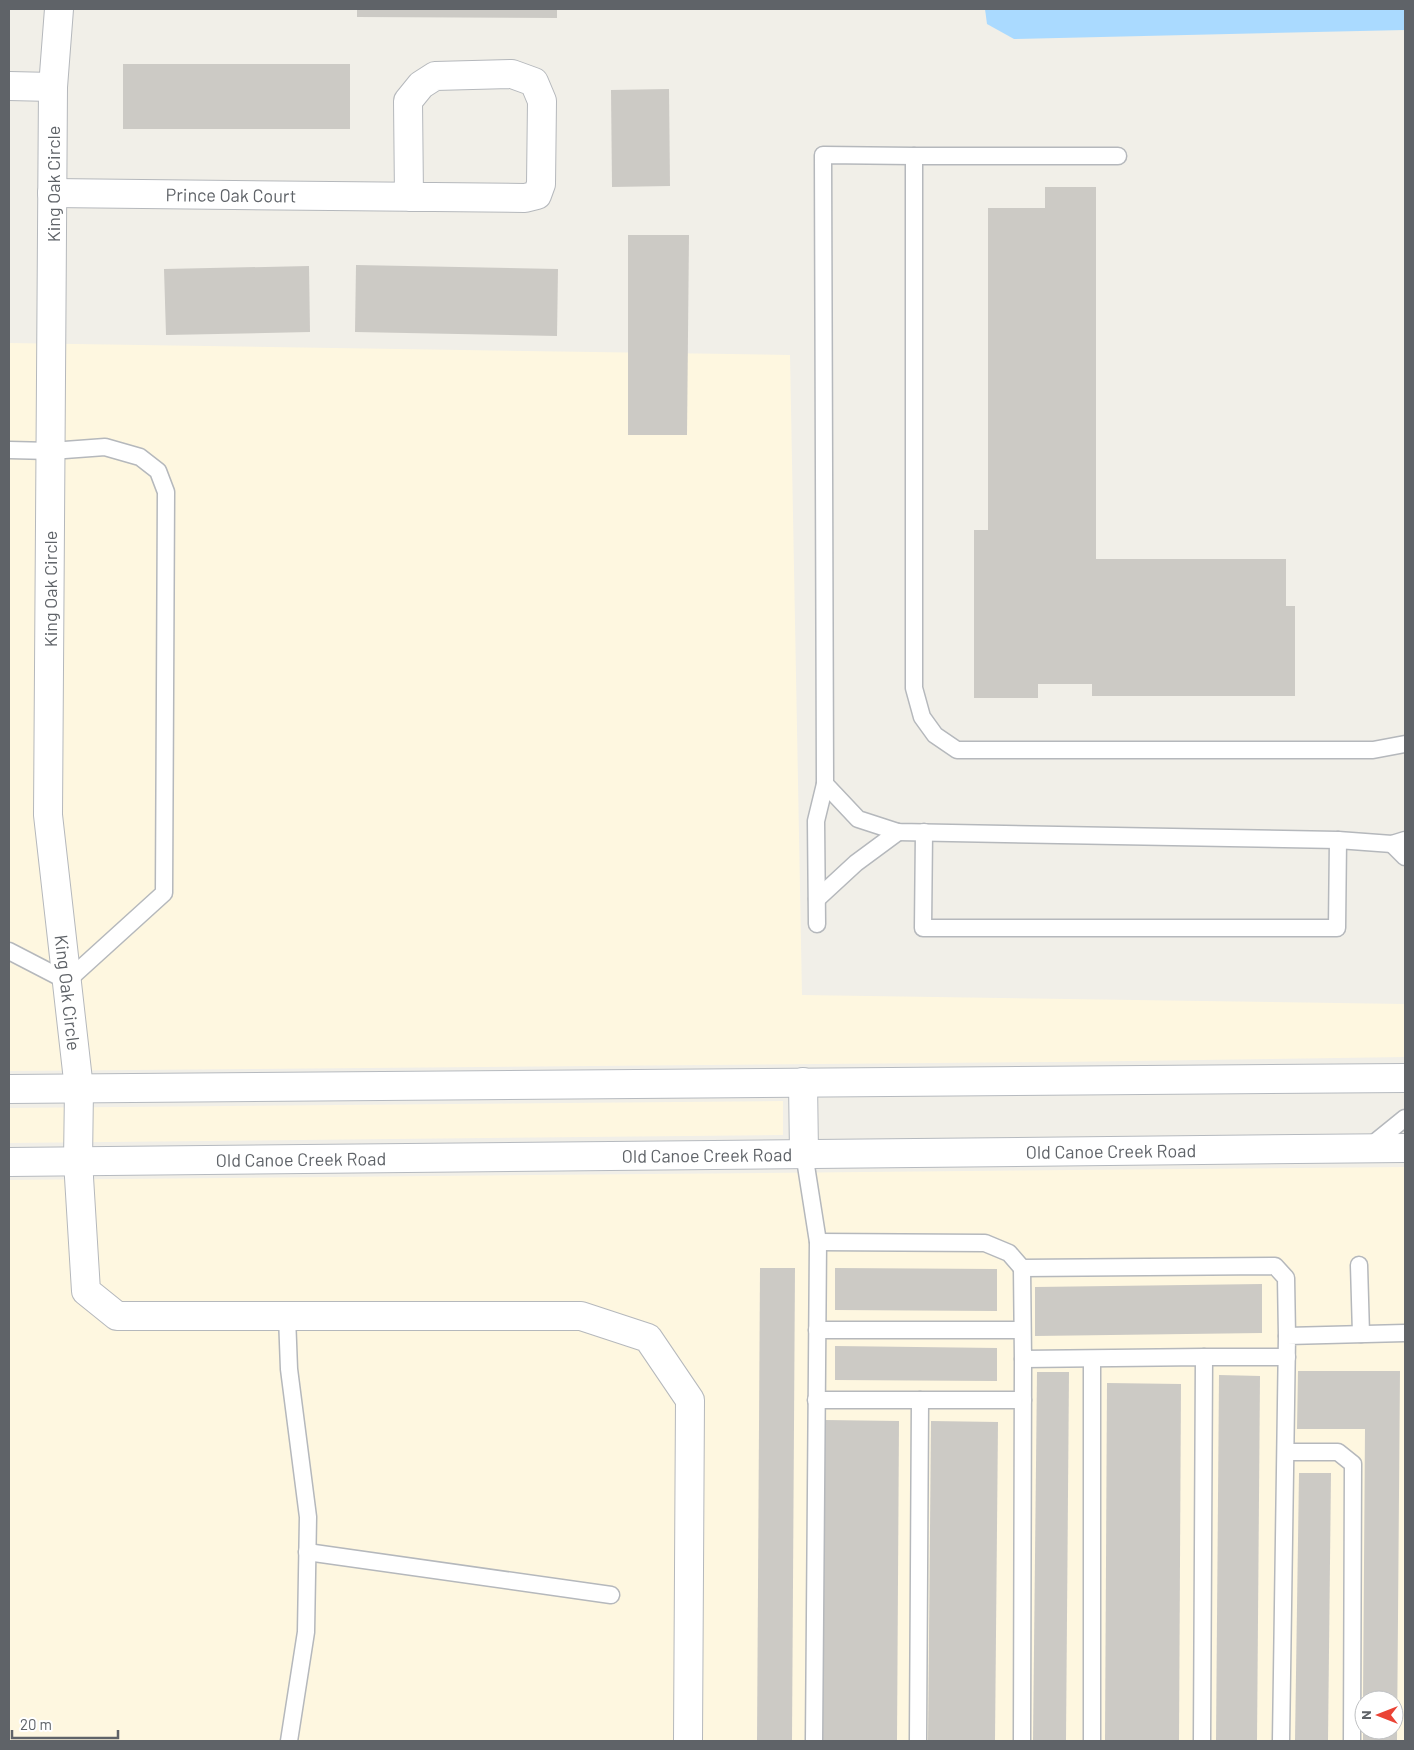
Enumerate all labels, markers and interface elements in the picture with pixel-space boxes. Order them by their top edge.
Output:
street label: King Oak Circle [42,126,64,242]
street label: Prince Oak Court [166,183,296,207]
street label: King Oak Circle [39,531,61,647]
street label: King Oak Circle [51,933,86,1052]
street label: Old Canoe Creek Road [1026,1139,1196,1163]
street label: Old Canoe Creek Road [622,1143,792,1167]
street label: Old Canoe Creek Road [216,1147,386,1171]
north arrow [1354,1690,1404,1740]
scale bar [12,1708,119,1740]
text: N [1357,1710,1374,1720]
text: 20 m [20,1715,52,1733]

